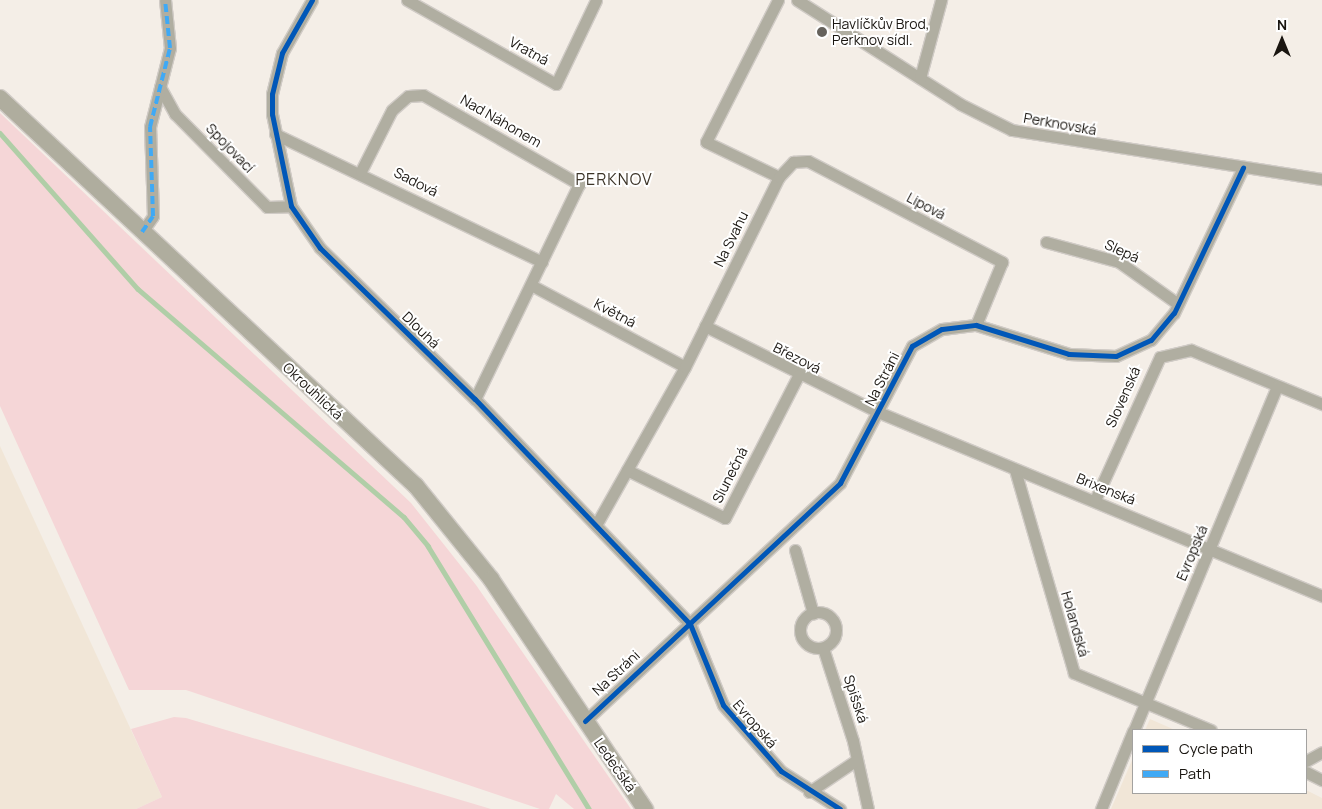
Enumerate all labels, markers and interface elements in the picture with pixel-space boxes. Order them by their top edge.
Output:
north arrow [1257,15,1307,65]
text: N [1277,15,1287,34]
place label: Havlíčkův Brod, Perknov sídl. [832,16,929,48]
marker: Havlíčkův Brod, Perknov sídl. [816,26,828,38]
street label: Vratná [506,33,552,69]
street label: Nad Náhonem [458,91,544,151]
street label: Perknovská [1022,109,1098,139]
street label: Spojovací [202,120,258,176]
street label: Sadová [391,164,441,200]
district label: PERKNOV [575,169,653,189]
street label: Lipová [904,189,948,223]
street label: Na Svahu [710,208,752,270]
street label: Slepá [1102,236,1142,266]
street label: Květná [591,295,639,331]
street label: Dlouhá [399,308,443,352]
street label: Březová [770,339,824,377]
street label: Na Stráni [861,349,903,409]
street label: Okrouhlická [280,359,346,423]
street label: Slovenská [1102,364,1144,430]
street label: Slunečná [709,444,751,506]
street label: Brixenská [1074,470,1138,508]
street label: Evropská [1173,523,1211,583]
street label: Holandská [1058,589,1092,659]
street label: Na Stráni [589,647,643,699]
street label: Spišská [840,673,872,725]
street label: Evropská [729,696,781,752]
legend [1132,729,1307,794]
street label: Ledečská [590,735,640,795]
text: Cycle path [1179,738,1253,759]
text: Path [1179,763,1211,784]

